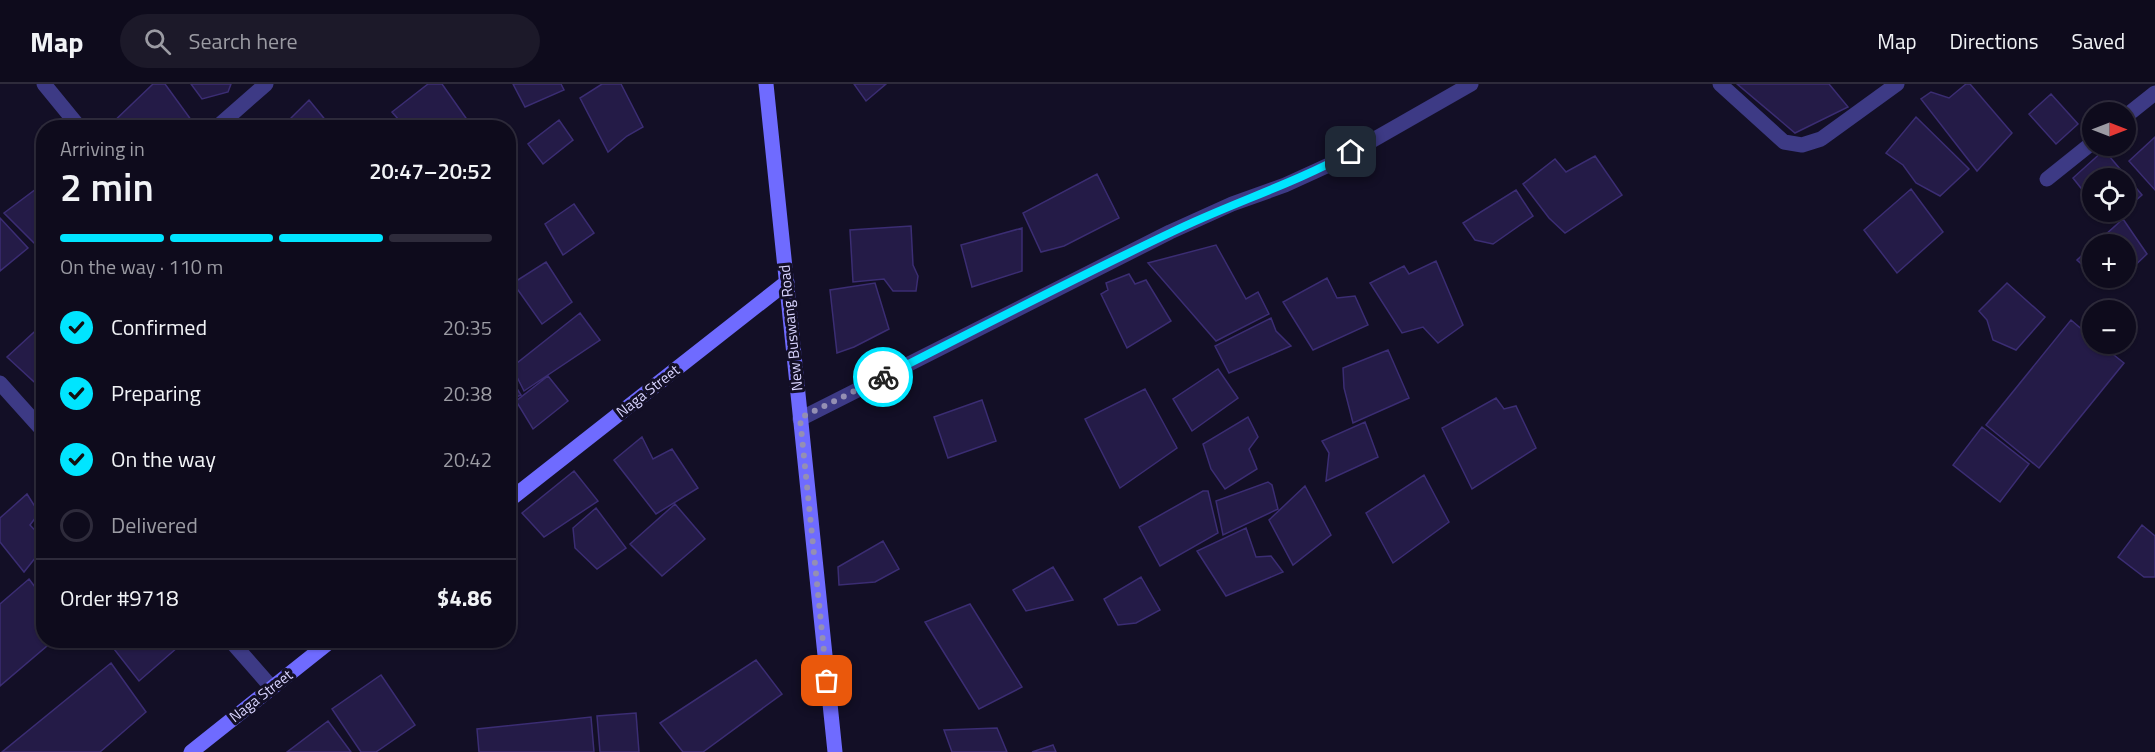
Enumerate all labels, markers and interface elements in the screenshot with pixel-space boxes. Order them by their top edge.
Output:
search box [120,14,540,68]
text: Map [30,20,84,63]
text: Search here [189,24,298,58]
icon: search [141,25,174,58]
text: Map [1877,25,1917,57]
text: Directions [1950,25,2039,57]
text: Saved [2072,25,2125,57]
north arrow [2082,102,2136,156]
map controls [2082,102,2136,354]
pin [1325,126,1376,177]
text: Arriving in [60,133,145,164]
icon: home [1334,135,1367,168]
text: 20:47–20:52 [369,154,492,188]
text: 2 min [60,157,154,216]
button: locate [2082,168,2136,222]
button: + [2082,234,2136,288]
text: On the way · 110 m [60,251,223,282]
street label: New Buswang Road [772,264,809,392]
button: − [2082,300,2136,354]
text: Confirmed [111,310,207,344]
icon: check [60,311,93,344]
text: 20:35 [443,312,492,343]
courier [853,347,913,407]
street label: Naga Street [611,358,685,423]
icon: bike [867,361,900,394]
text: Preparing [111,376,201,410]
icon: check [60,377,93,410]
text: 20:38 [443,378,492,409]
text: On the way [111,442,216,476]
icon: check [60,443,93,476]
text: 20:42 [443,444,492,475]
text: Delivered [111,508,198,542]
text: Order #9718 [60,581,179,615]
text: $4.86 [437,581,492,615]
pin [801,655,852,706]
street label: Naga Street [224,663,298,728]
icon: bag [810,664,843,697]

